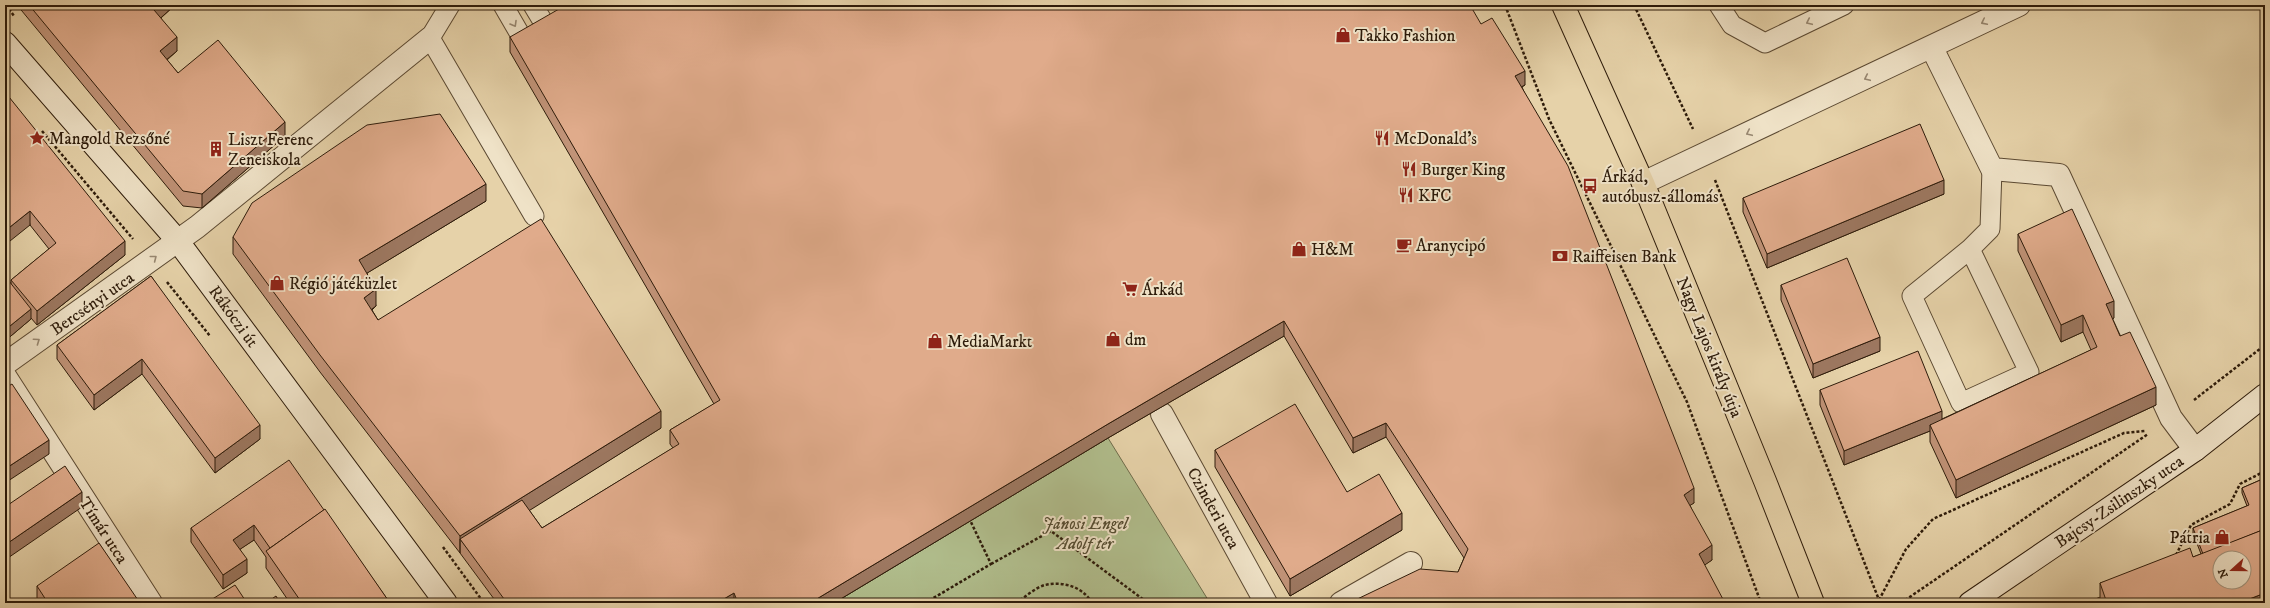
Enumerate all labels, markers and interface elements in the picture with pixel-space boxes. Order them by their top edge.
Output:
one-way arrow [1805,17,1813,25]
one-way arrow [1981,17,1989,25]
one-way arrow [509,20,516,27]
place label: Takko Fashion [1355,25,1456,47]
shop icon: Takko Fashion [1334,26,1352,44]
one-way arrow [1864,73,1871,81]
place label: Mangold Rezsőné [49,128,170,150]
place label: McDonald's [1394,128,1477,150]
one-way arrow [1746,128,1753,136]
place icon: Mangold Rezsőné [28,129,46,147]
place label: Liszt Ferenc Zeneiskola [228,129,313,171]
restaurant icon: McDonald's [1373,129,1391,147]
building icon: Liszt Ferenc Zeneiskola [207,140,225,158]
place label: Burger King [1421,159,1506,181]
restaurant icon: Burger King [1400,160,1418,178]
place label: Árkád, autóbusz-állomás [1602,165,1719,208]
bus stop icon: Árkád, autóbusz-állomás [1581,177,1599,195]
place label: KFC [1418,185,1452,207]
restaurant icon: KFC [1397,186,1415,204]
place label: Aranycipó [1416,235,1486,257]
cafe icon: Aranycipó [1395,236,1413,254]
place label: H&M [1311,239,1354,261]
shop icon: H&M [1290,240,1308,258]
place label: Raiffeisen Bank [1572,246,1677,268]
bank icon: Raiffeisen Bank [1551,247,1569,265]
one-way arrow [150,256,157,263]
street label: Bercsényi utca [46,267,139,341]
place label: Régió játéküzlet [289,273,398,295]
shop icon: Régió játéküzlet [268,274,286,292]
street label: Nagy Lajos király útja [1671,274,1748,422]
place label: Árkád [1142,278,1184,301]
supermarket icon: Árkád [1121,280,1139,298]
street label: Rákóczi út [203,281,263,352]
place label: dm [1125,329,1146,351]
shop icon: dm [1104,330,1122,348]
place label: MediaMarkt [947,331,1033,353]
shop icon: MediaMarkt [926,332,944,350]
one-way arrow [33,338,40,346]
street label: Bajcsy-Zsilinszky utca [2051,450,2189,553]
street label: Czinderi utca [1182,464,1245,554]
street label: Tímár utca [73,493,133,569]
park label: Jánosi Engel Adolf tér [1042,513,1129,555]
place label: Pátria [2170,527,2211,549]
shop icon: Pátria [2213,528,2231,546]
north arrow [2212,550,2252,590]
text: N [2215,567,2232,580]

